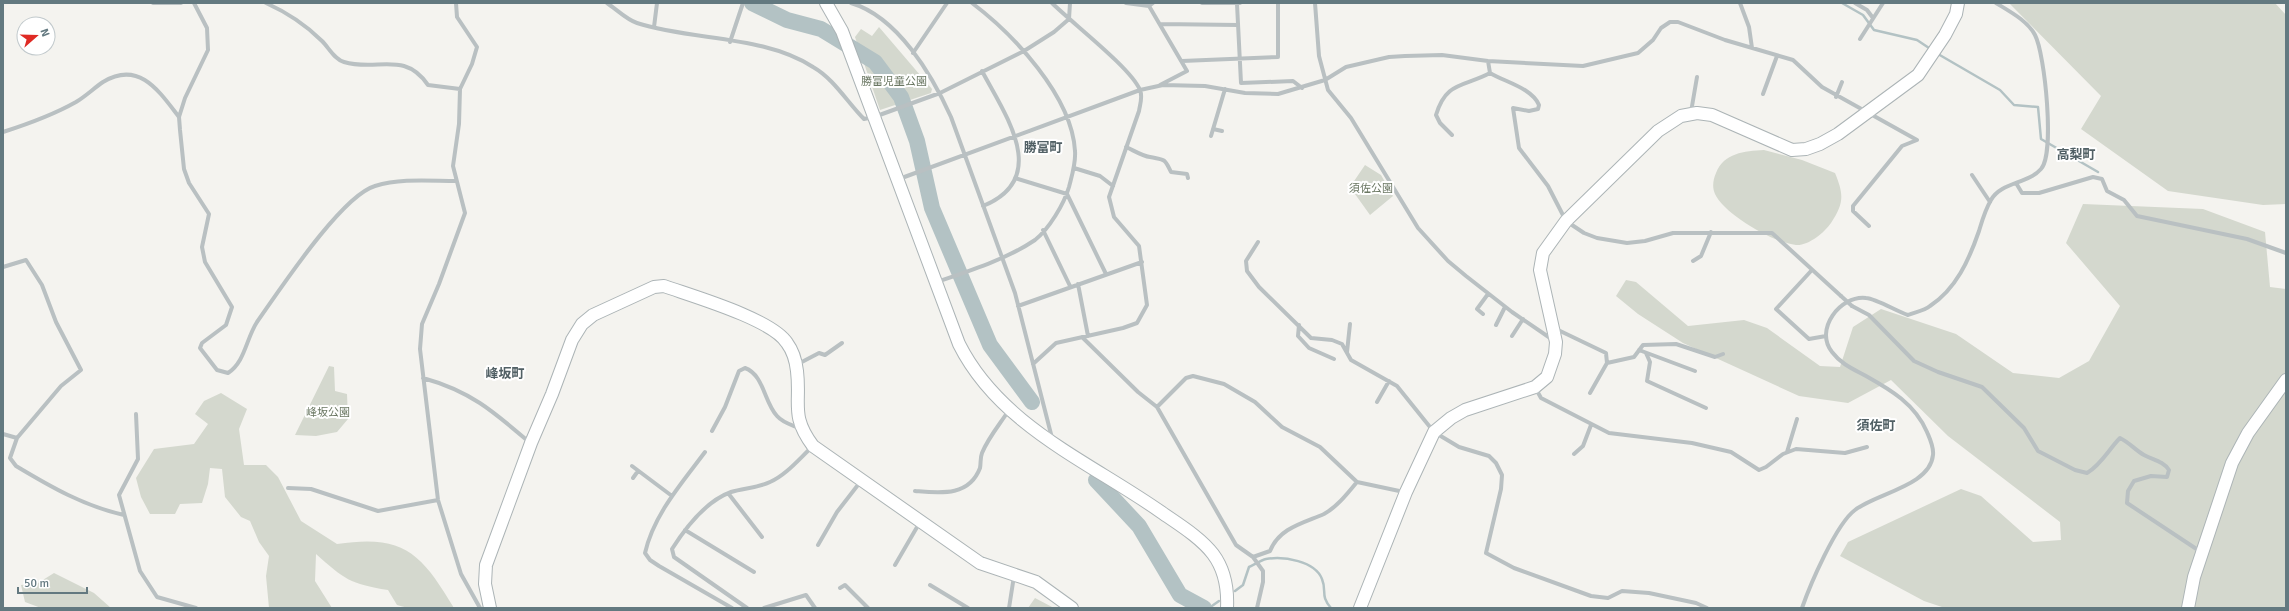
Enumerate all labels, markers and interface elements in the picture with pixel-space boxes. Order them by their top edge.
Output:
north arrow [16,16,56,56]
text: N [38,27,52,39]
park label: 勝富児童公園 [861,75,927,88]
district label: 勝富町 [1023,140,1063,156]
district label: 高梨町 [2056,147,2096,163]
park label: 須佐公園 [1349,182,1393,195]
district label: 峰坂町 [485,366,525,382]
park label: 峰坂公園 [306,406,350,419]
district label: 須佐町 [1856,418,1896,434]
scale bar [18,569,87,595]
text: 50 m [24,576,49,591]

